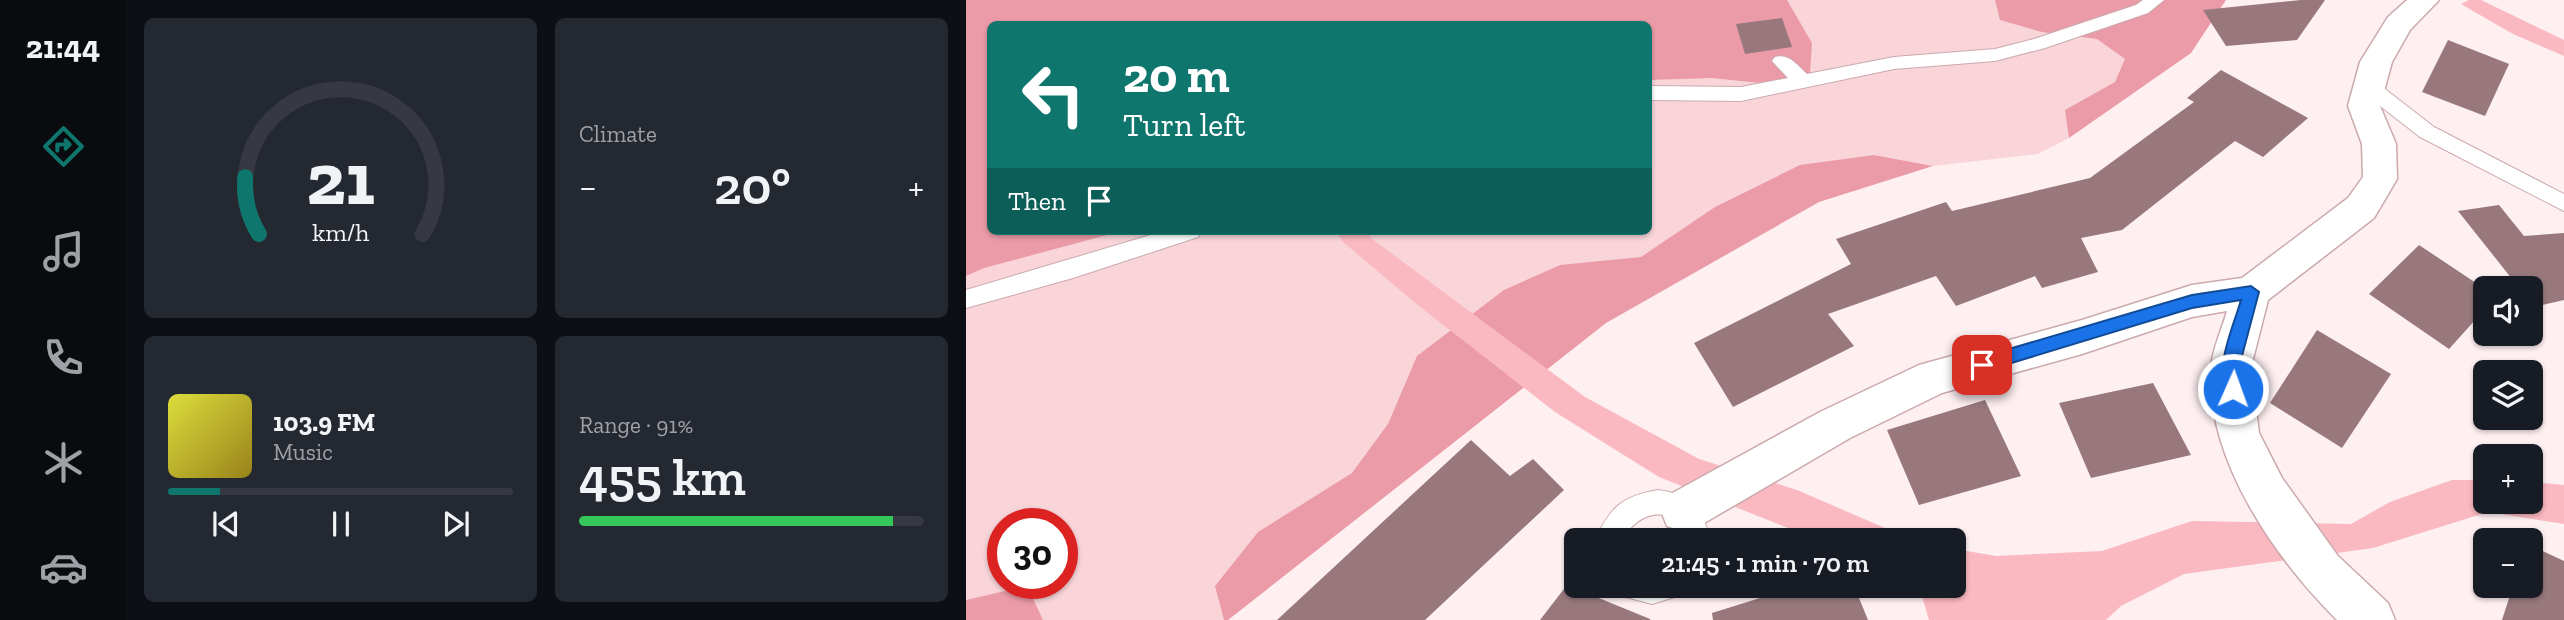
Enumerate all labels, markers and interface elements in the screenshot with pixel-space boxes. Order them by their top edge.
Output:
text: 21:44 [26,28,100,66]
text: 20 m [1123,46,1230,105]
icon: left [1008,49,1099,140]
text: Turn left [1123,106,1245,144]
text: Climate [579,120,657,148]
icon: directions [39,122,88,171]
text: 21 [306,135,375,223]
text: 20° [714,155,791,217]
text: − [579,164,597,210]
text: + [908,164,924,210]
icon: arrive [1080,182,1118,220]
text: Then [1008,185,1066,217]
text: km/h [312,217,369,247]
icon: music [39,227,88,276]
map controls [2473,276,2543,598]
button: sound [2473,276,2543,346]
icon: phone [39,333,88,382]
pin [1952,335,2012,395]
icon: arrive [1963,346,2001,384]
position arrow [2196,352,2270,426]
button: layers [2473,360,2543,430]
text: 103.9 FM [273,406,375,438]
text: Range · 91% [579,411,693,439]
icon: climate [39,438,88,487]
text: Music [273,438,333,466]
button: + [2473,444,2543,514]
text: 455 km [579,446,746,508]
icon: previous [207,505,245,543]
icon: pause [322,505,360,543]
icon: next [437,505,475,543]
speed limit sign: 30 [987,508,1078,599]
button: − [2473,528,2543,598]
icon: car [39,543,88,592]
text: 21:45 · 1 min · 70 m [1661,547,1869,579]

